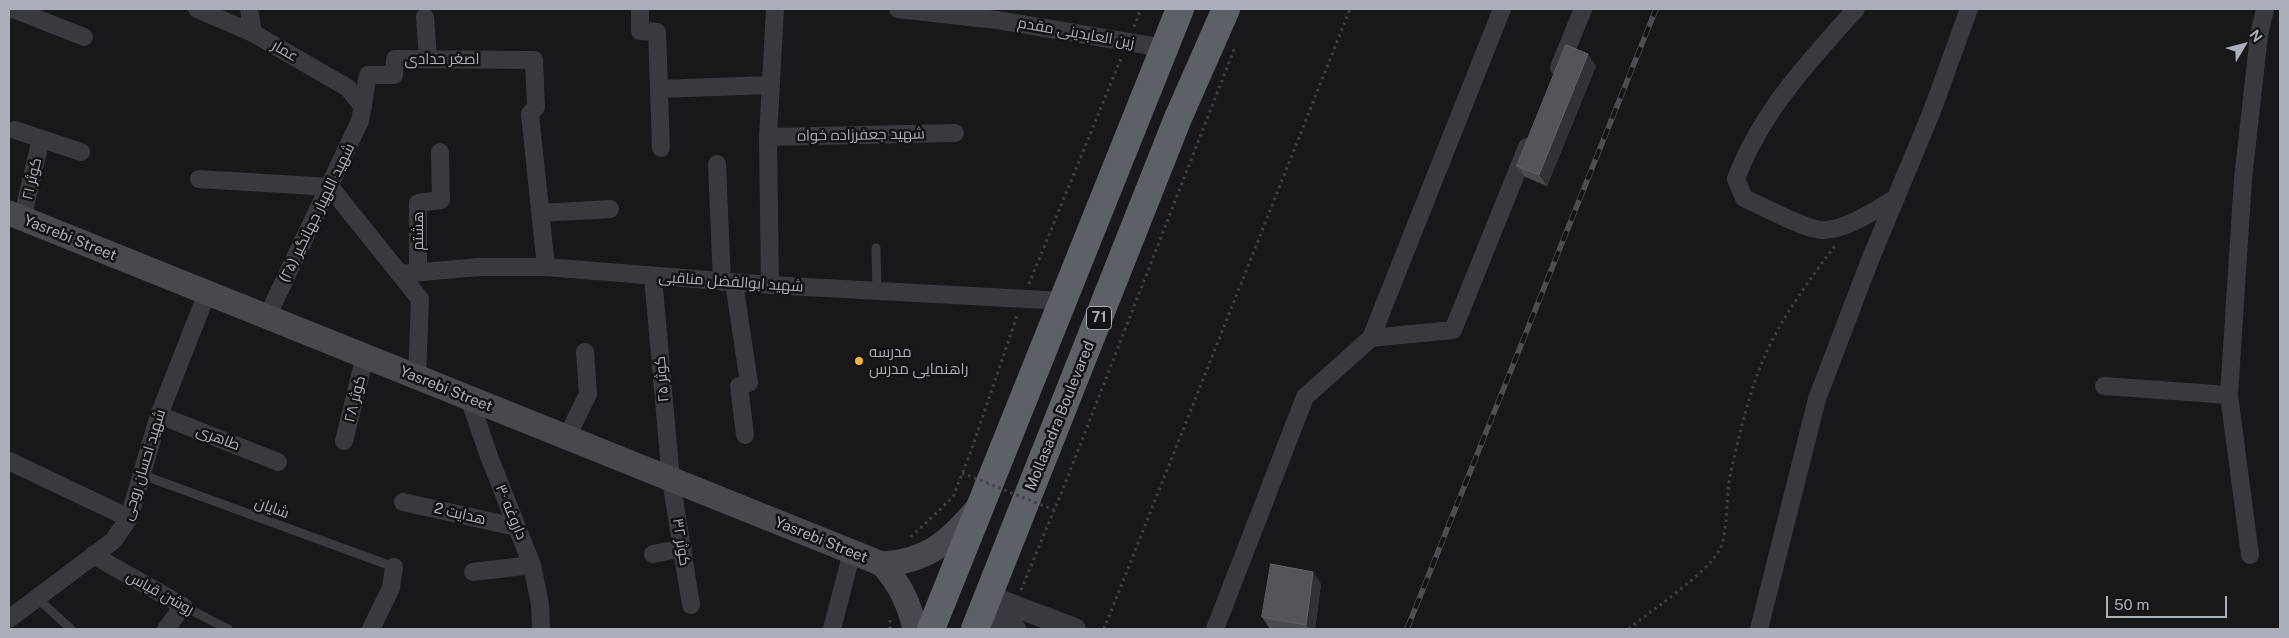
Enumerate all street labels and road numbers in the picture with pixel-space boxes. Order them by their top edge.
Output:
street label: زین العابدینی مقدم [1016,14,1136,52]
street label: عمار [269,36,301,66]
street label: اصغر حدادی [404,50,480,68]
street label: شهید جعفرزاده خواه [797,125,925,145]
street label: شهید اللهیار جهانگیر (۲۵) [275,140,359,286]
street label: کوثر ۲۱ [18,156,46,202]
street label: Yasrebi Street [21,211,119,265]
street label: هشتم [409,211,427,251]
street label: شهید ابوالفضل مناقبی [658,268,804,296]
road number: 71 [1086,306,1112,330]
street label: Mollasadra Boulevared [1022,338,1098,494]
street label: کوثر ۲۵ [651,355,673,403]
street label: Yasrebi Street [397,362,495,416]
street label: کوثر ۲۸ [341,374,369,424]
street label: شهید احسان روحی [119,407,169,523]
street label: طاهری [194,421,242,455]
street label: داروغه ۳۰ [491,482,531,542]
street label: شایان [252,494,292,522]
street label: هدایت 2 [432,499,488,529]
street label: Yasrebi Street [772,513,870,567]
street label: کوثر ۳۲ [668,517,694,567]
street label: روشن قیاس [123,567,197,619]

